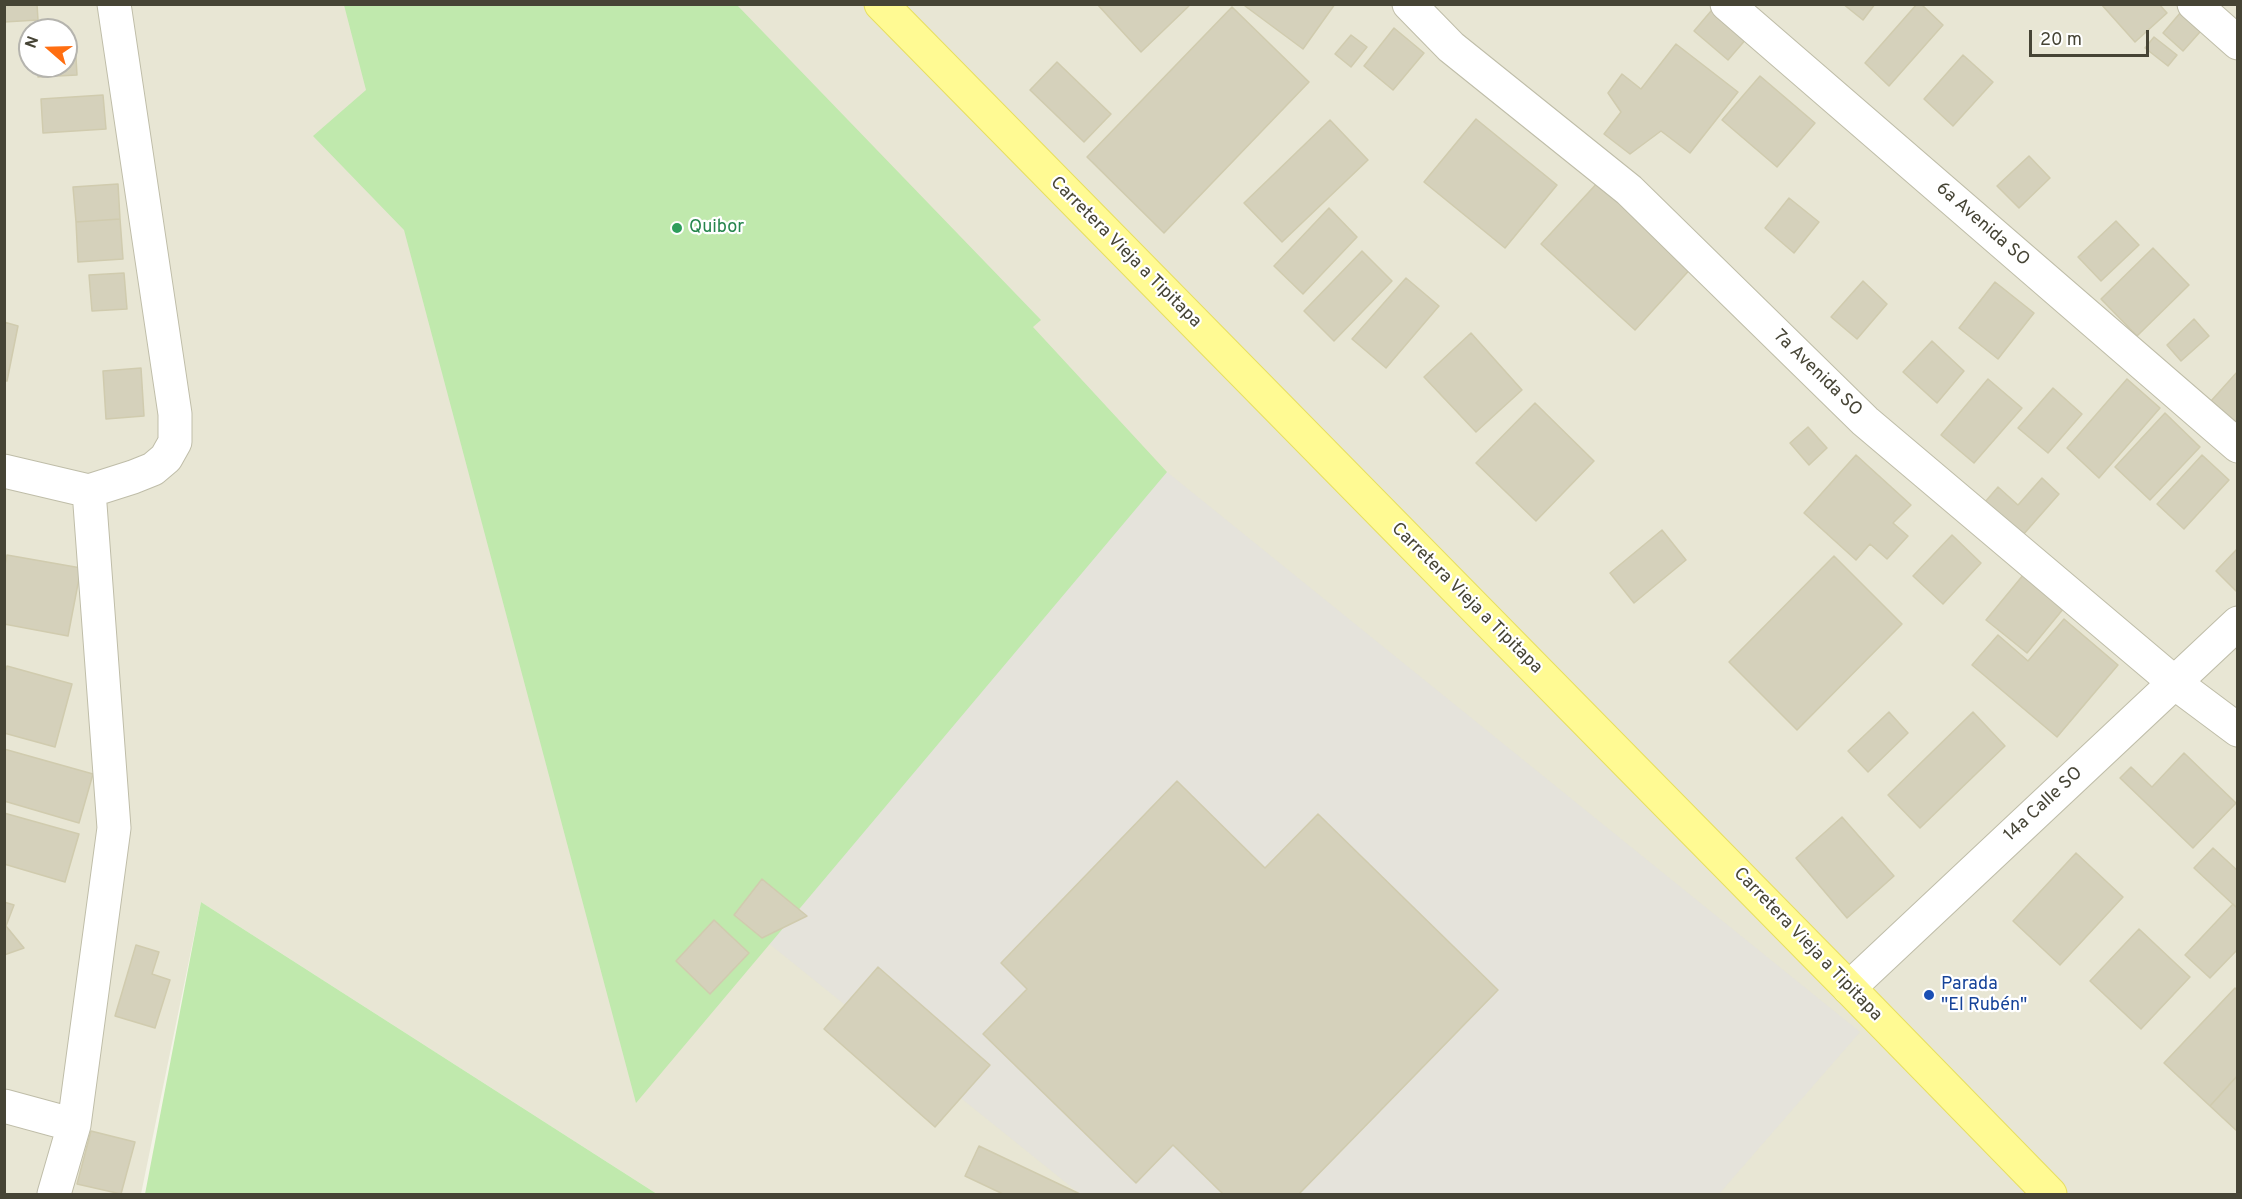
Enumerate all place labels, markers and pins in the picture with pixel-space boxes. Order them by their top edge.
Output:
place label: Quibor [689,217,744,239]
marker: Quibor [670,221,684,235]
place label: Parada "El Rubén" [1941,974,2027,1016]
marker: Parada "El Rubén" [1922,988,1936,1002]

